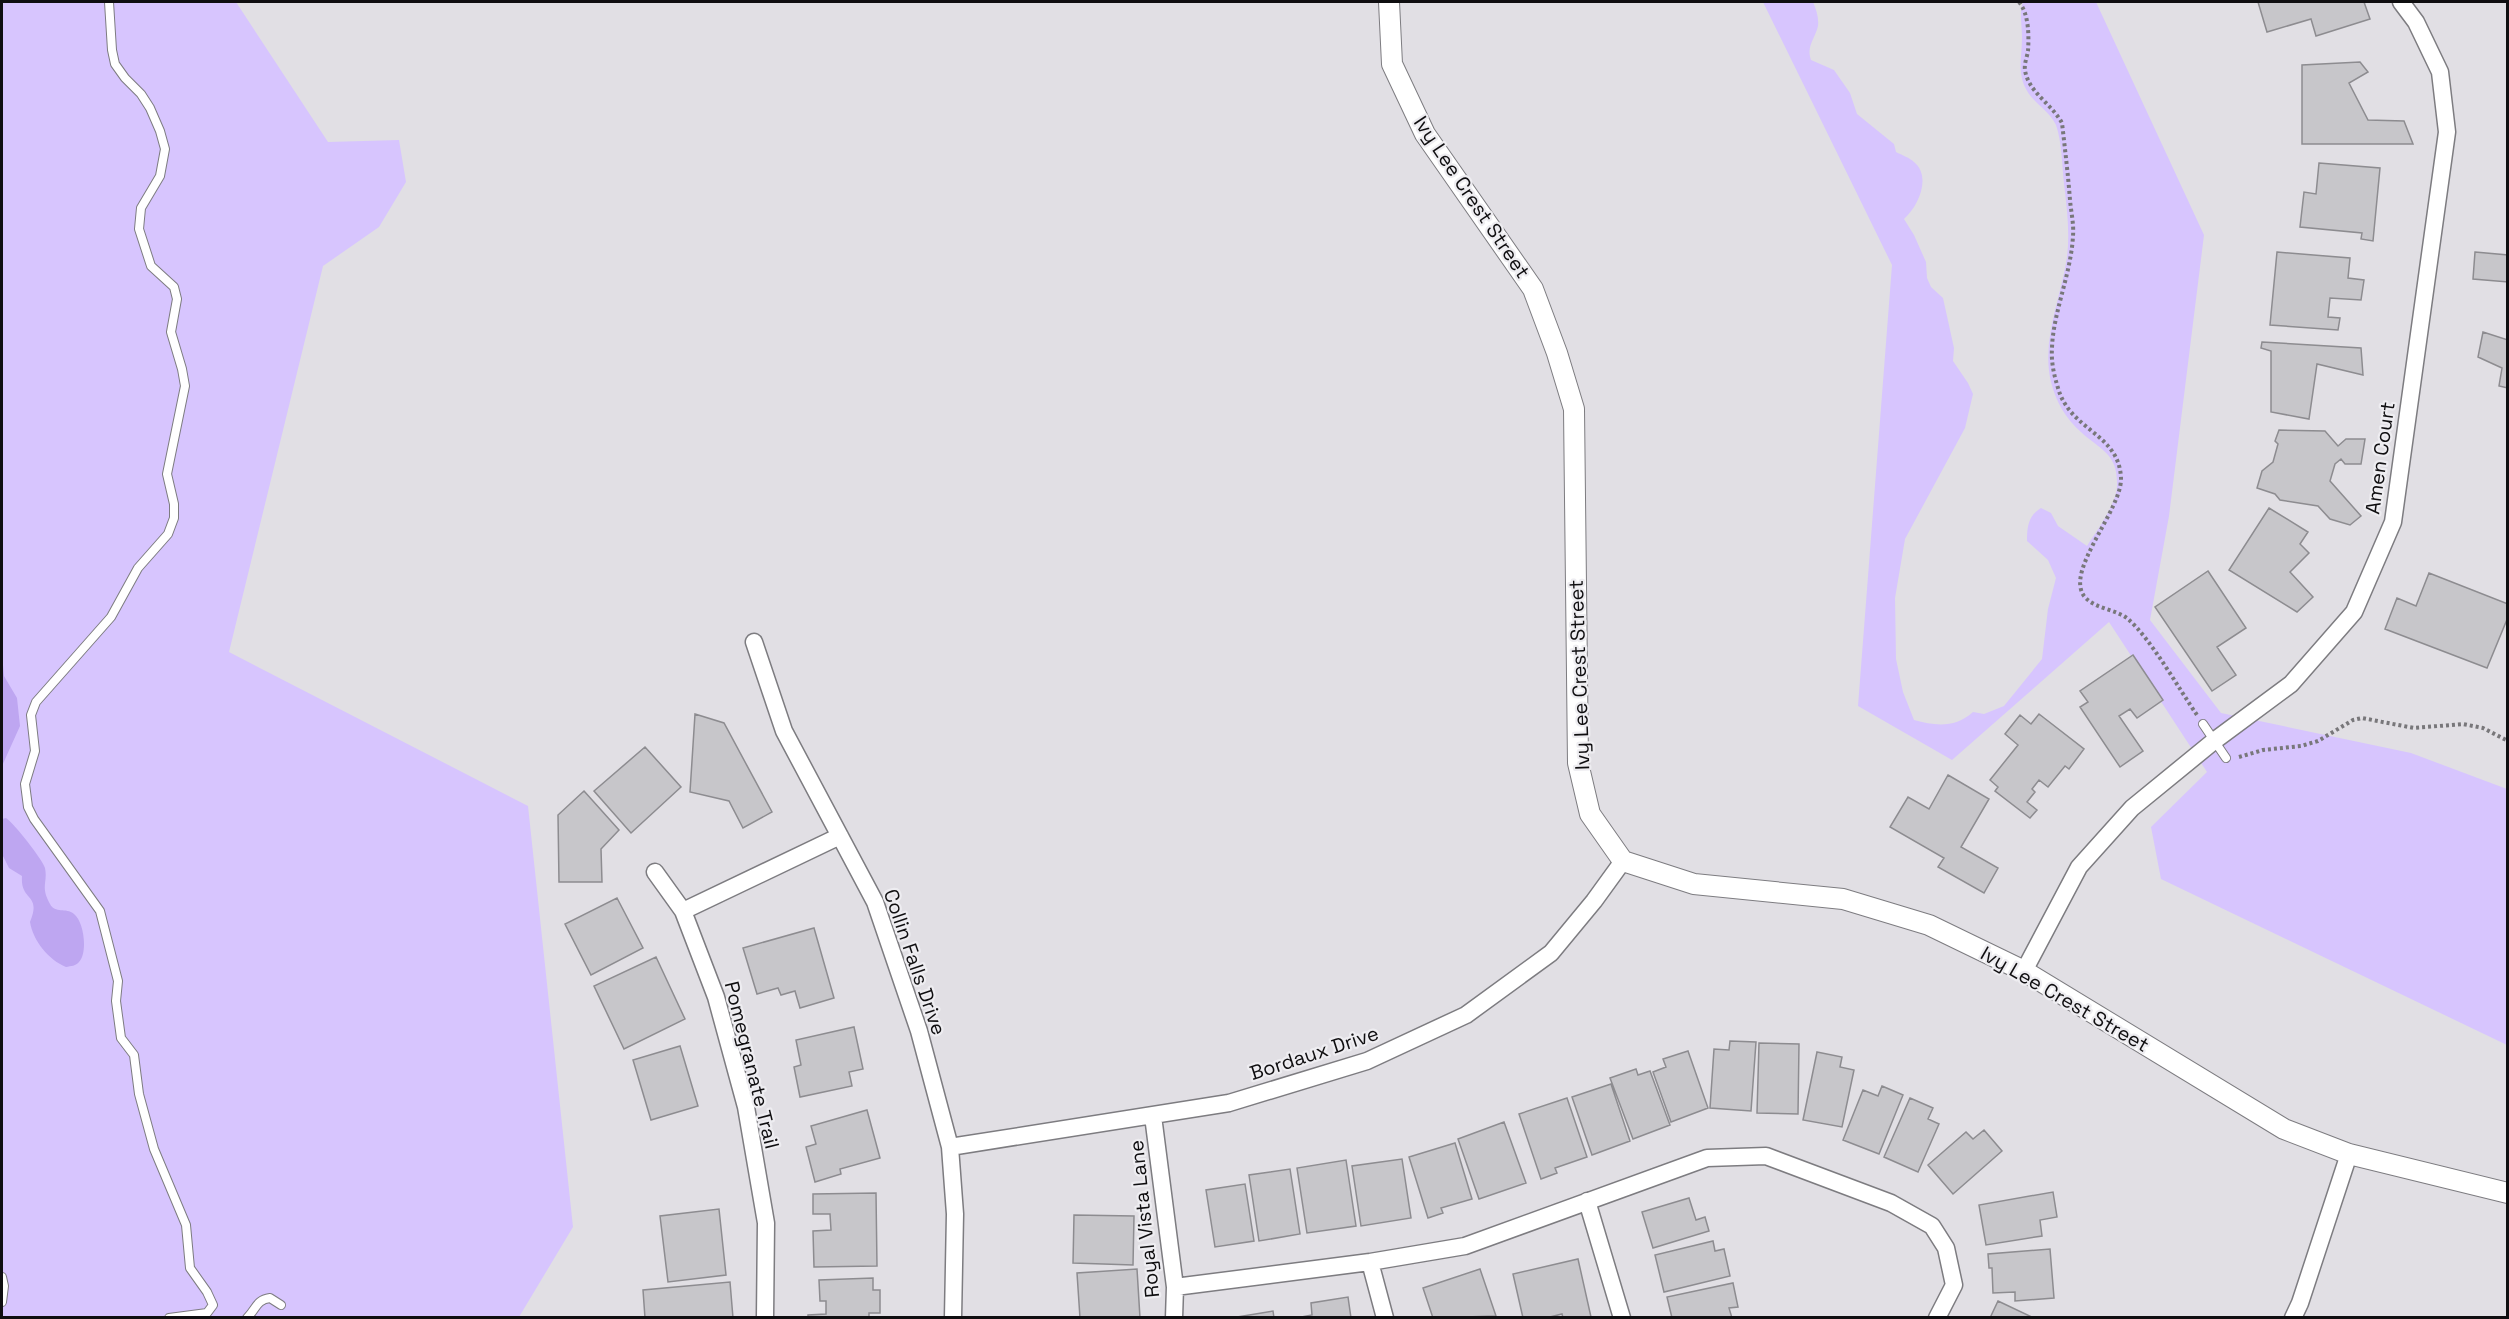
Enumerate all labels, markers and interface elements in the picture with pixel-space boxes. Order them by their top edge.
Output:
street label: Ivy Lee Crest Street [1408,111,1536,283]
street label: Amen Court [2359,400,2401,516]
street label: Ivy Lee Crest Street [1563,579,1595,771]
street label: Collin Falls Drive [878,886,952,1038]
street label: Ivy Lee Crest Street [1976,940,2154,1058]
street label: Pomegranate Trail [719,979,785,1151]
street label: Bordaux Drive [1246,1020,1382,1086]
street label: Royal Vista Lane [1123,1139,1165,1299]

